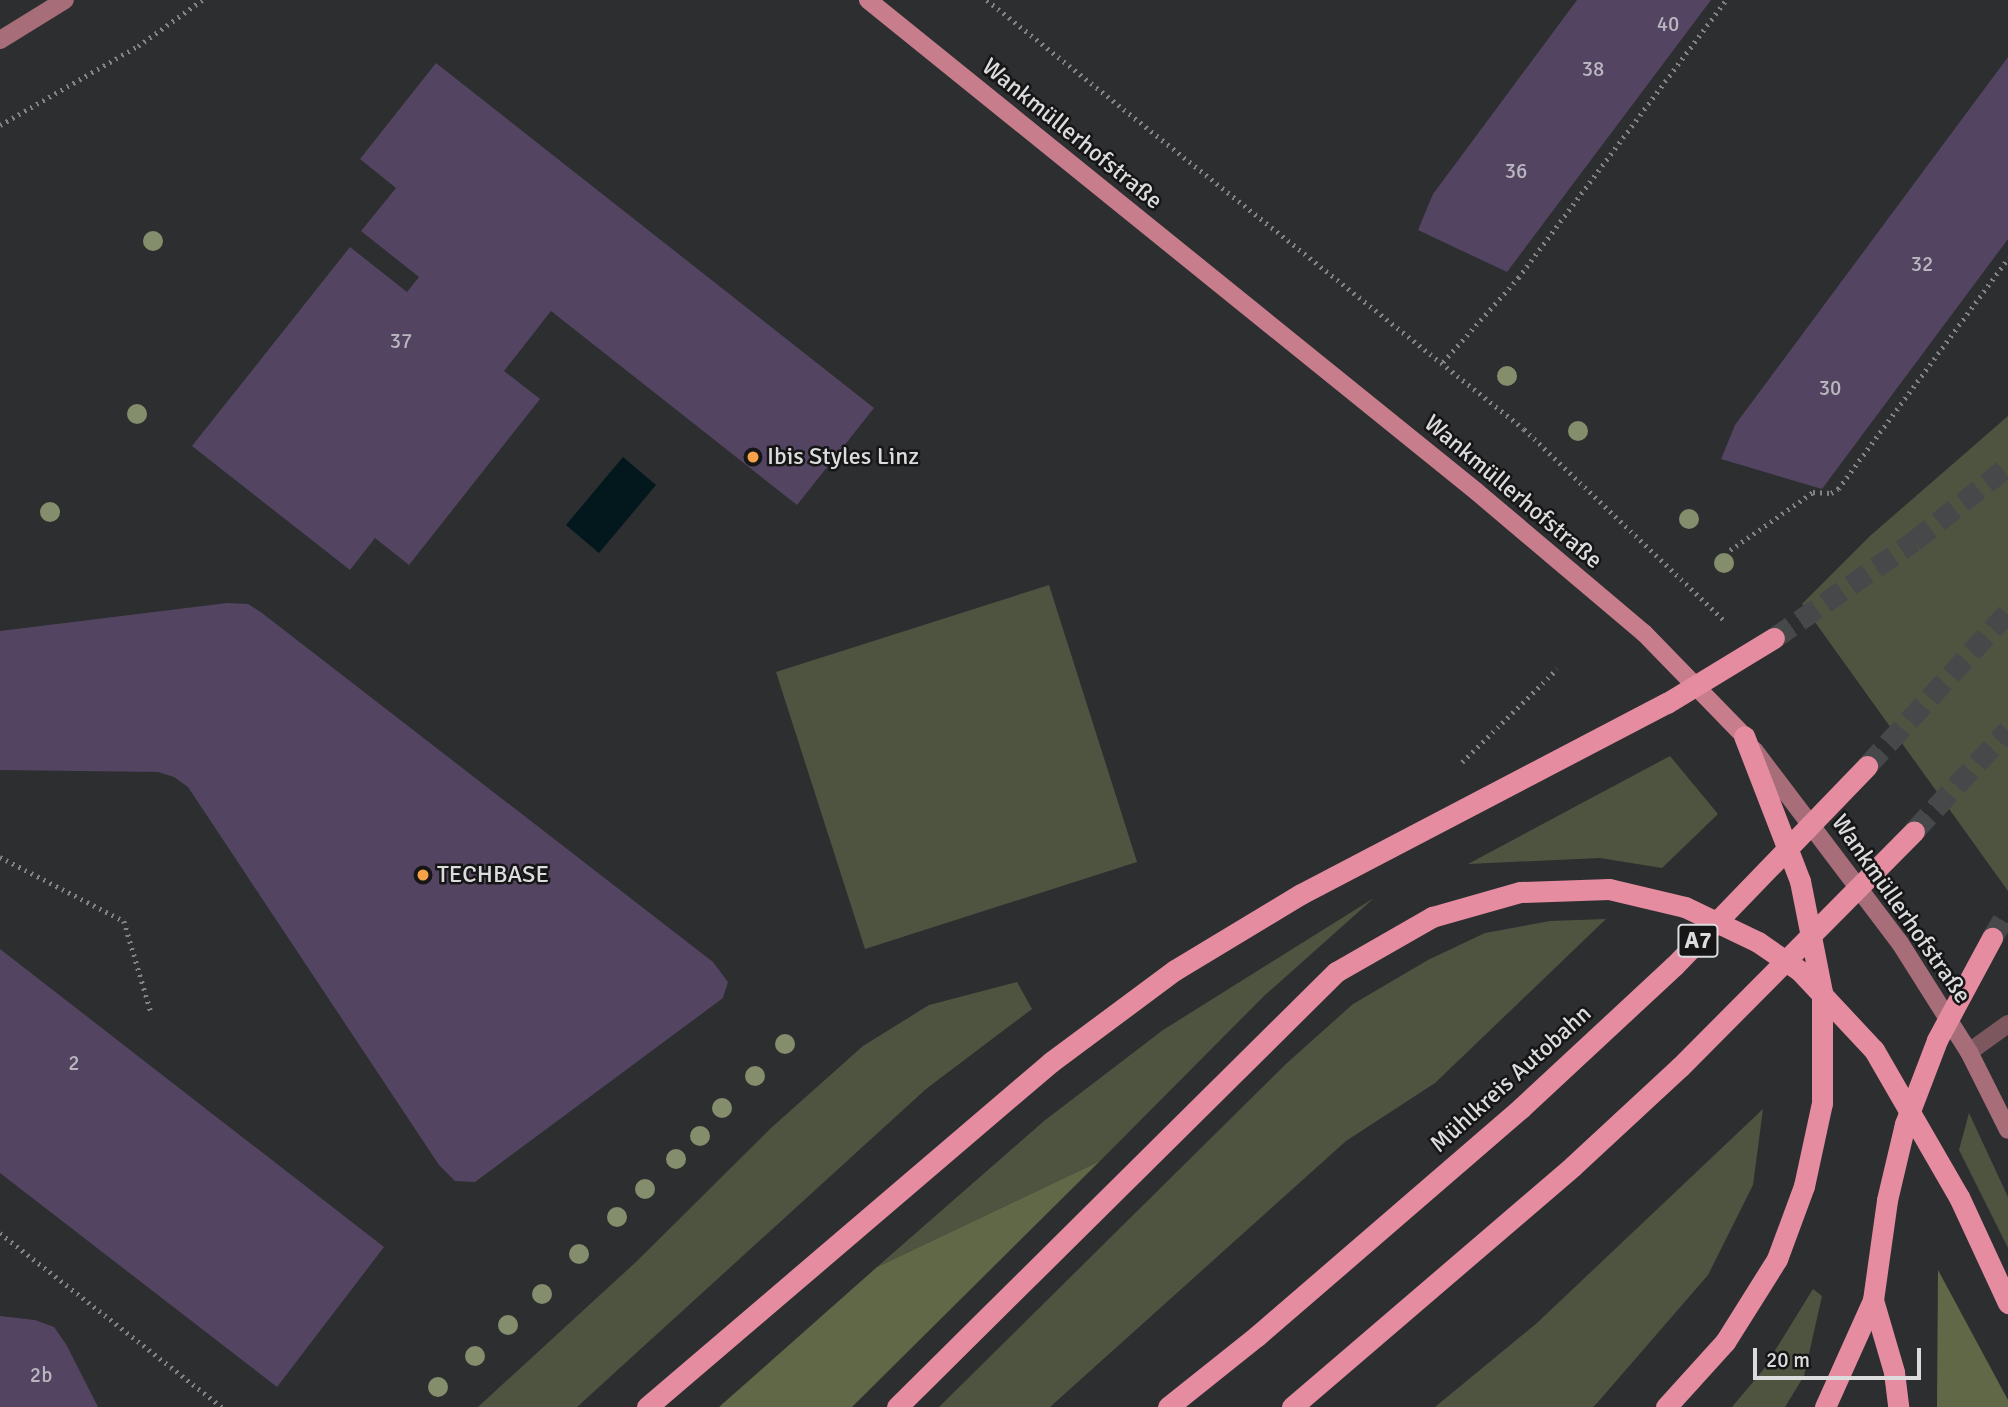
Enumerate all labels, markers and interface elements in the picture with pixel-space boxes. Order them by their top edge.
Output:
house number: 40 [1657,11,1679,37]
street label: Wankmüllerhofstraße [976,52,1168,216]
house number: 38 [1582,56,1604,82]
house number: 36 [1505,158,1527,184]
house number: 32 [1911,251,1933,277]
house number: 37 [390,328,412,354]
house number: 30 [1819,375,1841,401]
street label: Wankmüllerhofstraße [1418,409,1608,575]
place label: Ibis Styles Linz [767,443,919,471]
marker: Ibis Styles Linz [745,449,761,465]
street label: Wankmüllerhofstraße [1825,809,1977,1009]
place label: TECHBASE [437,861,549,889]
marker: TECHBASE [415,867,431,883]
road number: A7 [1677,922,1719,960]
street label: Mühlkreis Autobahn [1425,999,1597,1159]
house number: 2 [68,1050,80,1076]
scale bar [1756,1334,1924,1378]
text: 20 m [1766,1347,1810,1373]
house number: 2b [30,1362,52,1388]

